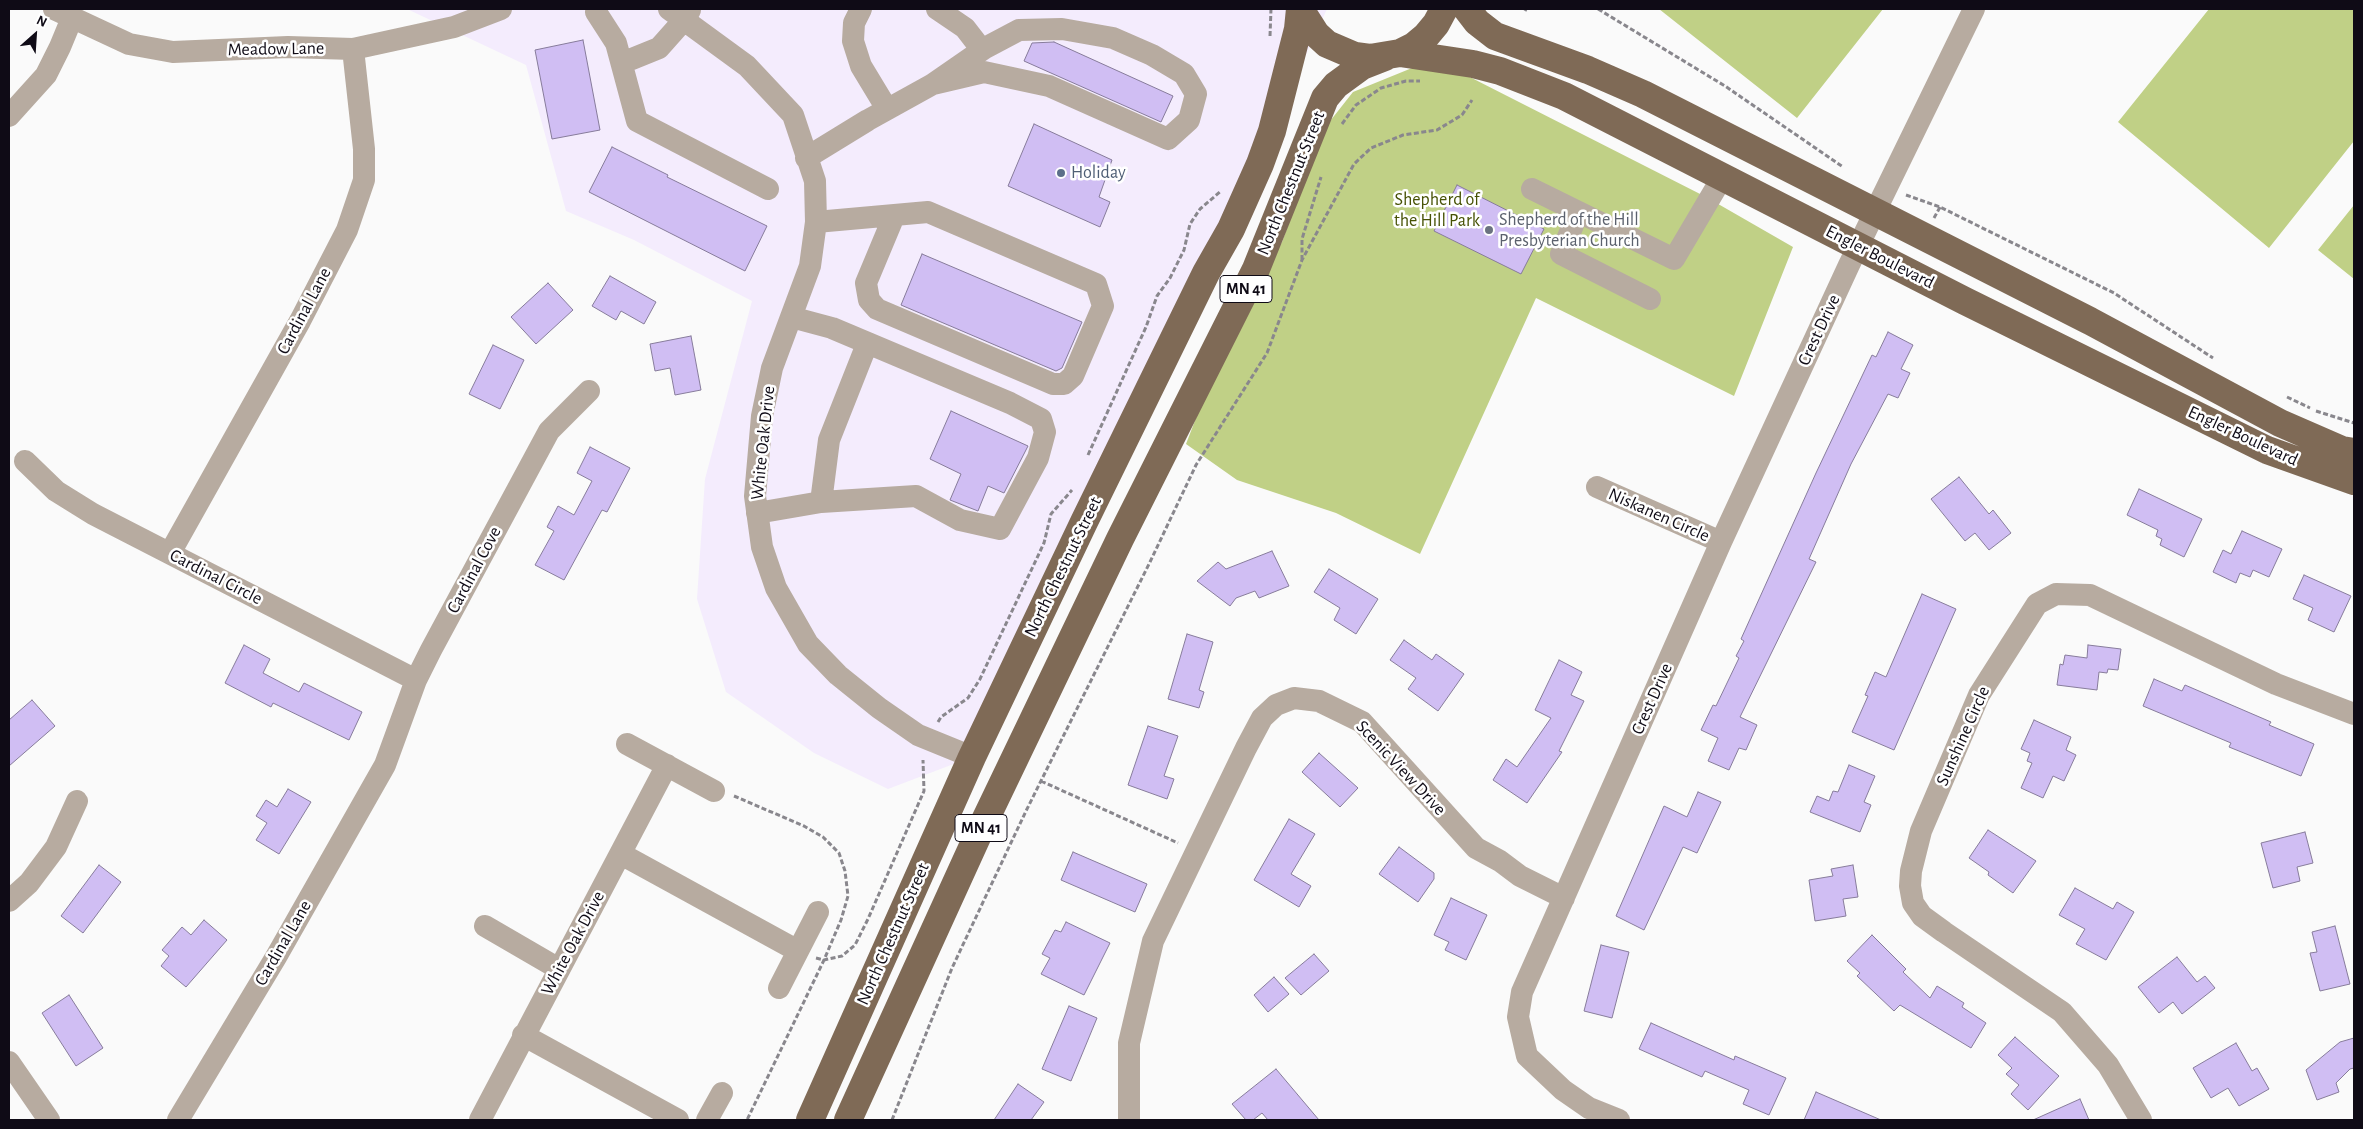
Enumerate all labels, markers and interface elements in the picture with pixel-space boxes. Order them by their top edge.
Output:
north arrow [10,10,60,60]
text: N [34,13,49,30]
street label: Meadow Lane [227,37,325,61]
street label: North Chestnut Street [1252,108,1330,258]
place label: Holiday [1071,162,1126,184]
marker: Holiday [1055,167,1067,179]
park label: Shepherd of the Hill Park [1394,189,1480,232]
place label: Shepherd of the Hill Presbyterian Church [1499,209,1640,252]
street label: Engler Boulevard [1822,220,1938,294]
marker: Shepherd of the Hill Presbyterian Church [1483,224,1495,236]
street label: Cardinal Lane [272,264,336,358]
road number: MN 41 [1220,276,1272,302]
street label: Crest Drive [1793,291,1845,369]
street label: White Oak Drive [746,385,780,501]
street label: Engler Boulevard [2185,401,2301,471]
street label: Niskanen Circle [1605,483,1713,547]
street label: North Chestnut Street [1020,493,1106,641]
street label: Cardinal Cove [442,523,506,617]
street label: Cardinal Circle [166,544,266,610]
street label: Crest Drive [1627,660,1677,738]
street label: Sunshine Circle [1931,683,1995,789]
street label: Scenic View Drive [1351,716,1451,820]
road number: MN 41 [955,814,1007,841]
street label: North Chestnut Street [852,860,934,1008]
street label: White Oak Drive [537,887,609,999]
street label: Cardinal Lane [250,896,316,990]

